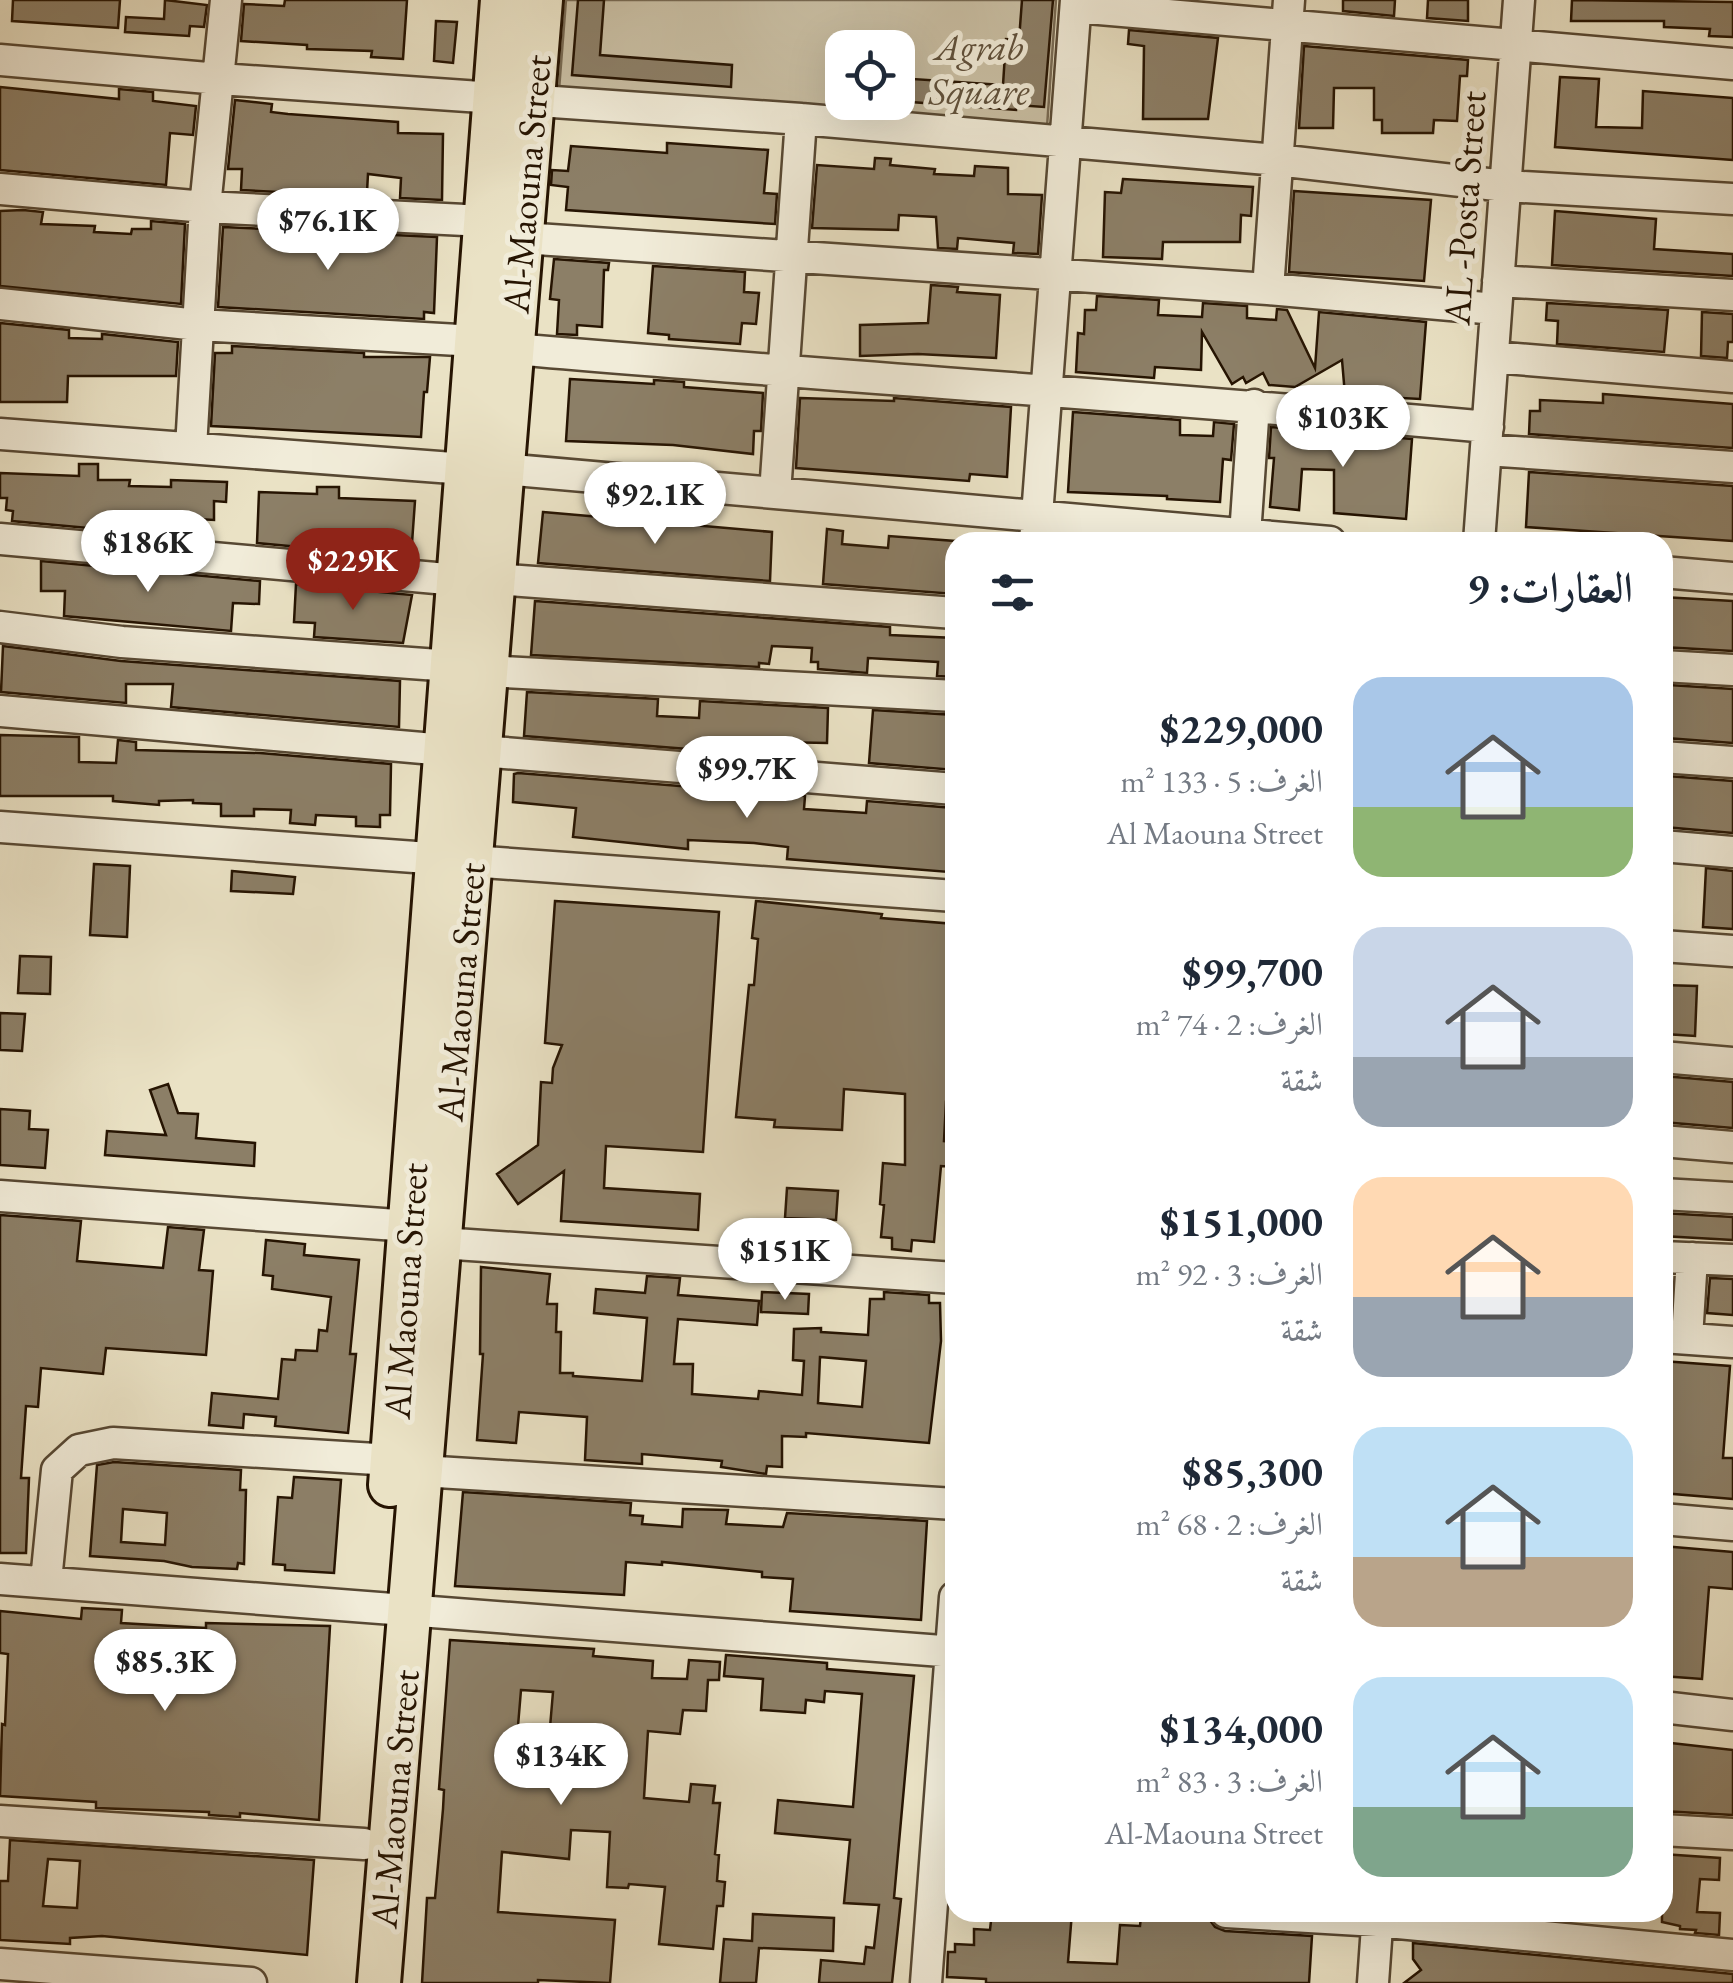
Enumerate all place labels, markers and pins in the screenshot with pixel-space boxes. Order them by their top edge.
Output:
pin: $76.1K [247,188,409,273]
pin: $103K [1273,385,1413,470]
pin: $92.1K [574,462,736,547]
pin: $186K [78,510,218,595]
pin: $229K [283,528,423,613]
pin: $99.7K [666,736,828,821]
pin: $151K [715,1218,855,1303]
pin: $85.3K [84,1629,246,1714]
pin: $134K [491,1723,631,1808]

